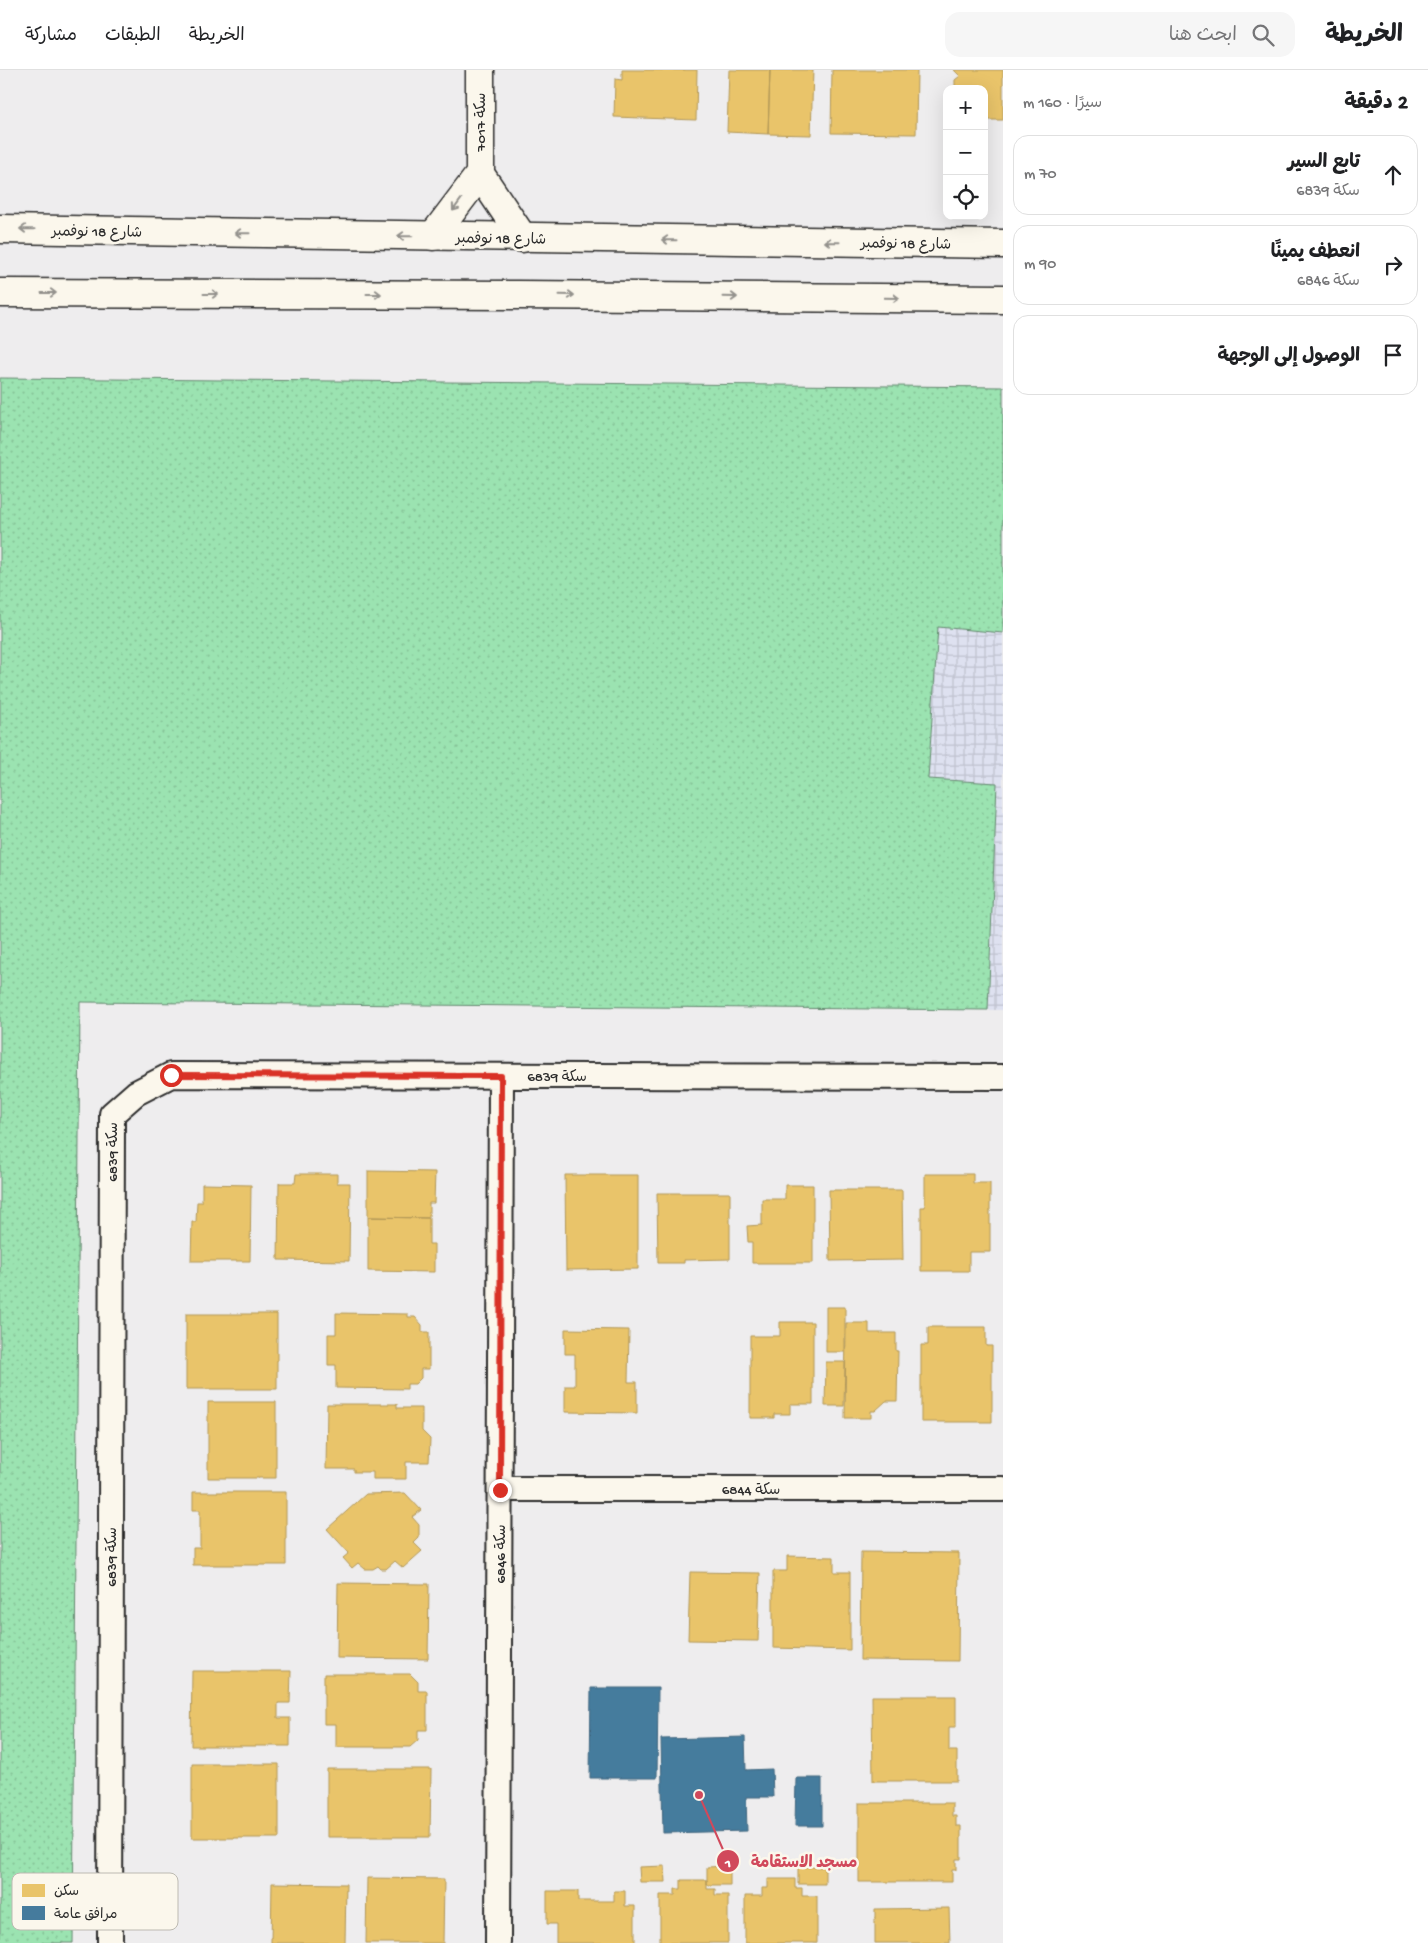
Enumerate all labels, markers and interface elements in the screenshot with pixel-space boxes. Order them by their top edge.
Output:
search box [945,12,1295,57]
icon: search [1249,21,1277,49]
text: الخريطة [1325,22,1403,51]
text: ابحث هنا [1169,25,1237,48]
text: مشاركة [25,26,77,47]
text: الطبقات [105,26,161,47]
text: الخريطة [189,26,245,47]
map controls [943,85,988,220]
button: + [943,85,988,130]
text: 2 دقيقة [1344,92,1408,117]
street label: سكة 7017 [473,93,491,152]
text: سيرًا · 160 m [1023,95,1102,114]
button: − [943,130,988,175]
text: تابع السير [1288,152,1360,175]
icon: ahead [1379,161,1407,189]
text: 70 m [1024,166,1057,185]
button: locate [943,175,988,220]
text: سكة 6839 [1296,183,1360,202]
one-way arrow [451,198,462,211]
street label: شارع 18 نوفمبر [50,223,142,243]
one-way arrow [19,225,35,234]
one-way arrow [234,228,250,238]
street label: شارع 18 نوفمبر [454,230,546,250]
one-way arrow [397,231,413,241]
one-way arrow [662,235,678,245]
street label: شارع 18 نوفمبر [859,235,951,255]
one-way arrow [824,237,840,247]
text: انعطف يمينًا [1271,242,1360,265]
icon: right [1379,251,1407,279]
text: 90 m [1024,256,1056,275]
text: سكة 6846 [1297,273,1360,292]
one-way arrow [40,288,56,298]
one-way arrow [202,289,219,299]
one-way arrow [365,289,381,299]
one-way arrow [558,290,575,300]
one-way arrow [721,292,737,302]
one-way arrow [884,293,900,303]
icon: arrive [1379,341,1407,369]
text: الوصول إلى الوجهة [1217,346,1360,369]
route start [160,1064,183,1087]
street label: سكة 6839 [527,1069,587,1087]
street label: سكة 6839 [105,1122,123,1182]
route end [489,1479,512,1502]
street label: سكة 6844 [722,1482,780,1500]
street label: سكة 6846 [493,1524,511,1584]
street label: سكة 6839 [104,1527,122,1587]
callout: مسجد الاستقامة [716,1846,868,1877]
text: مسجد الاستقامة [751,1854,857,1874]
text: 1 [724,1855,731,1873]
legend [12,1873,178,1930]
text: سكن [54,1884,79,1901]
text: مرافق عامة [54,1907,117,1924]

